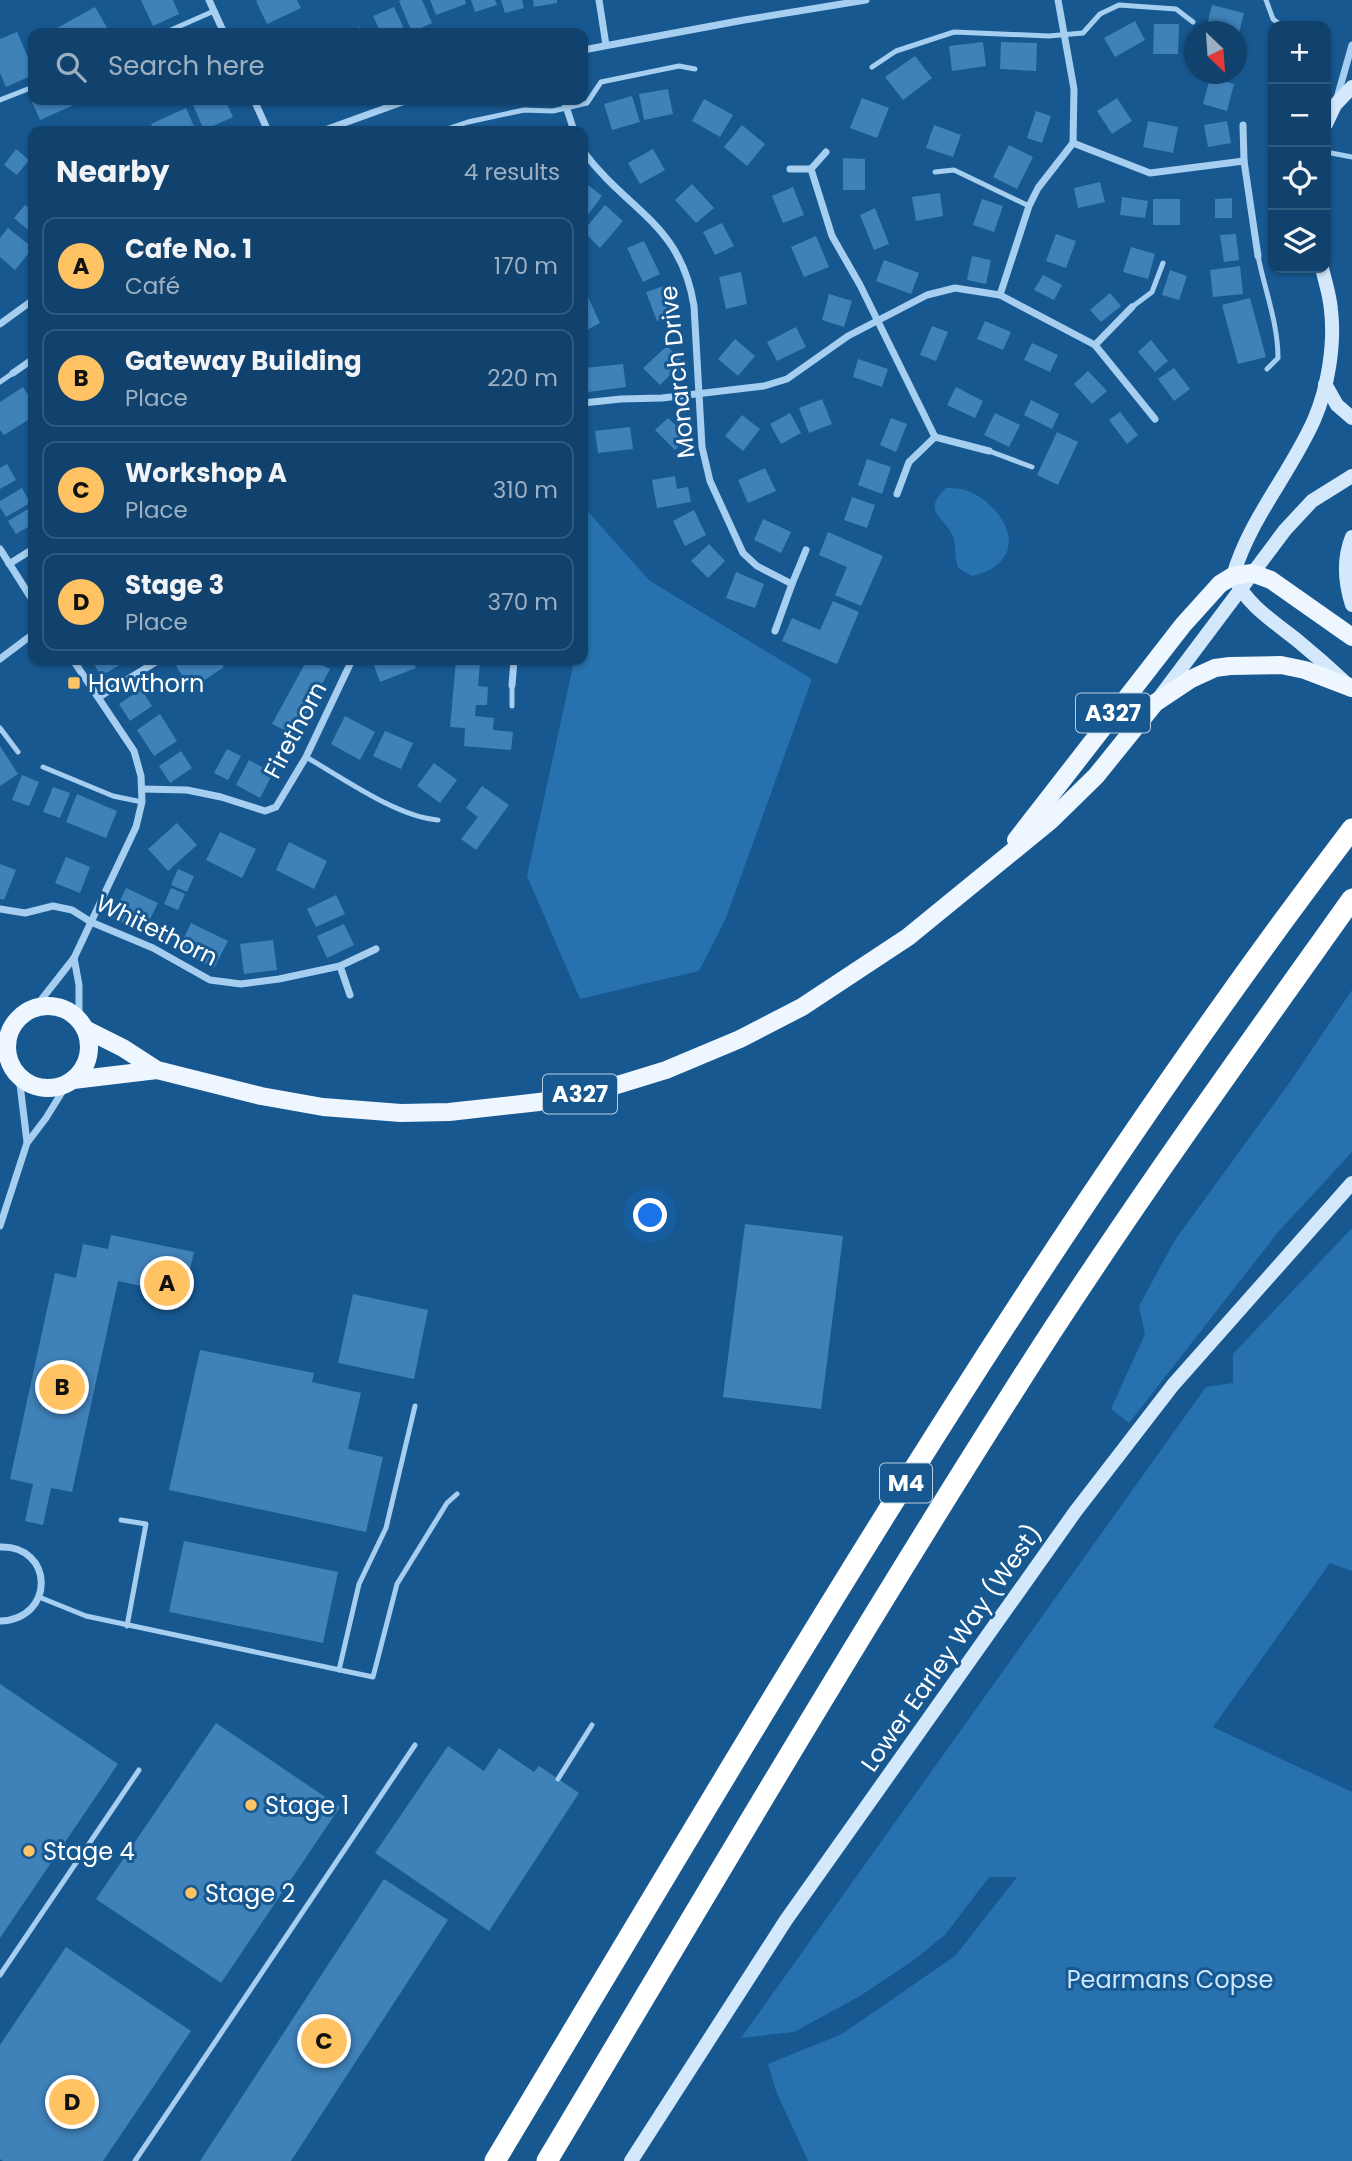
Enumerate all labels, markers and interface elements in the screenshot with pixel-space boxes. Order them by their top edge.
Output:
north arrow [1184,21,1247,84]
map controls [1268,21,1331,273]
button: + [1268,21,1331,84]
search box [28,28,588,105]
icon: search [52,48,90,86]
text: Search here [108,48,265,84]
button: − [1268,84,1331,147]
button: locate [1268,147,1331,210]
text: Nearby [56,150,170,193]
text: 4 results [464,156,560,188]
button: layers [1268,210,1331,273]
text: Cafe No. 1 [125,231,252,267]
text: A [73,250,89,282]
text: 170 m [494,250,558,282]
text: Café [125,270,180,302]
street label: Monarch Drive [652,284,702,460]
text: Gateway Building [125,343,362,379]
text: B [73,362,89,394]
text: 220 m [487,362,558,394]
text: Place [125,382,188,414]
text: Workshop A [125,455,287,491]
text: C [72,474,90,506]
text: 310 m [493,474,558,506]
text: Place [125,494,188,526]
text: Stage 3 [125,567,224,603]
text: D [73,586,89,618]
text: 370 m [488,586,558,618]
text: Place [125,606,188,638]
place label: Hawthorn [88,667,204,700]
marker: Hawthorn [66,675,82,691]
street label: Firethorn [256,676,334,784]
road number: A327 [1076,694,1150,733]
street label: Whitethorn [90,886,224,974]
road number: A327 [543,1074,617,1114]
your location [633,1198,667,1232]
pin: A [144,1257,190,1309]
pin: B [39,1361,85,1413]
road number: M4 [880,1464,932,1502]
street label: Lower Earley Way (West) [853,1518,1049,1778]
place label: Stage 1 [265,1789,349,1822]
marker: Stage 1 [243,1797,259,1813]
place label: Stage 4 [43,1835,135,1868]
marker: Stage 4 [21,1843,37,1859]
place label: Stage 2 [205,1877,295,1910]
marker: Stage 2 [183,1885,199,1901]
park label: Pearmans Copse [1067,1963,1273,1996]
pin: C [301,2015,347,2067]
pin: D [49,2076,95,2128]

